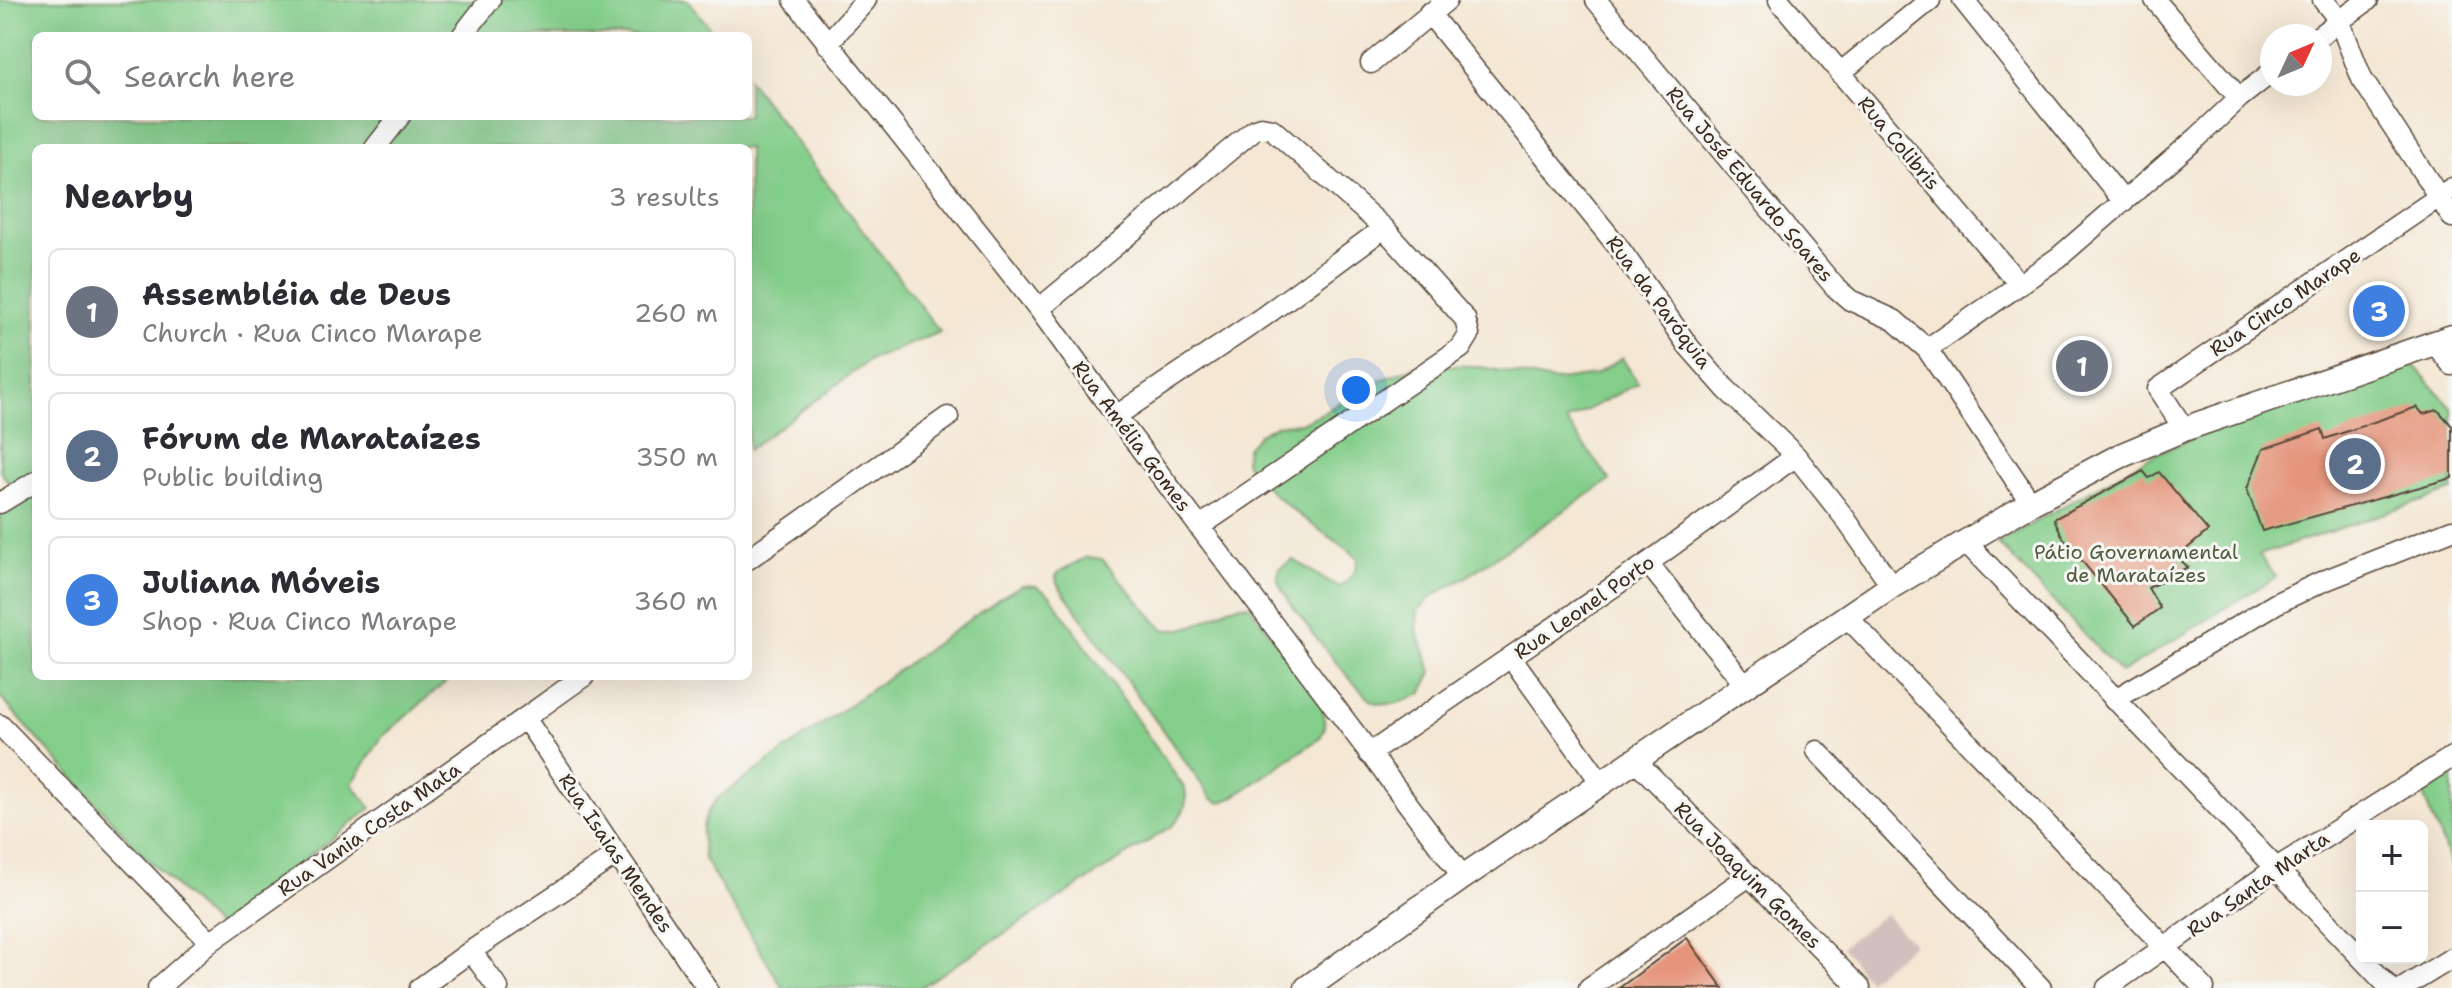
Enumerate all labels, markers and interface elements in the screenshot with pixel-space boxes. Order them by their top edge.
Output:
north arrow [2260,24,2332,96]
search box [32,32,752,120]
icon: search [60,54,104,98]
text: Search here [124,56,295,97]
street label: Rua José Eduardo Soares [1661,81,1839,287]
street label: Rua Colibris [1852,91,1946,195]
text: Nearby [64,173,194,219]
text: 3 results [608,179,720,214]
street label: Rua da Paróquia [1600,230,1718,374]
street label: Rua Cinco Marape [2205,242,2365,362]
text: Assembléia de Deus [142,274,451,315]
pin: 3 [2353,281,2405,341]
text: 1 [86,295,98,330]
text: 260 m [634,295,718,330]
text: Church · Rua Cinco Marape [142,315,483,350]
pin: 1 [2056,336,2108,396]
street label: Rua Amélia Gomes [1067,355,1197,517]
your location [1336,370,1376,410]
text: Fórum de Marataízes [142,418,481,459]
pin: 2 [2329,434,2381,494]
text: 2 [83,439,101,474]
text: 350 m [635,439,718,474]
text: Public building [142,459,323,494]
park label: Pátio Governamental de Marataízes [2034,539,2238,588]
street label: Rua Leonel Porto [1509,549,1659,665]
text: Juliana Móveis [142,562,380,603]
text: 3 [83,583,101,618]
text: 360 m [633,583,718,618]
text: Shop · Rua Cinco Marape [142,603,457,638]
street label: Rua Vania Costa Mata [272,756,466,902]
street label: Rua Isaias Mendes [553,768,679,938]
street label: Rua Joaquim Gomes [1669,796,1827,954]
map controls [2356,820,2428,964]
button: + [2356,820,2428,892]
street label: Rua Santa Marta [2182,825,2335,943]
button: − [2356,892,2428,964]

